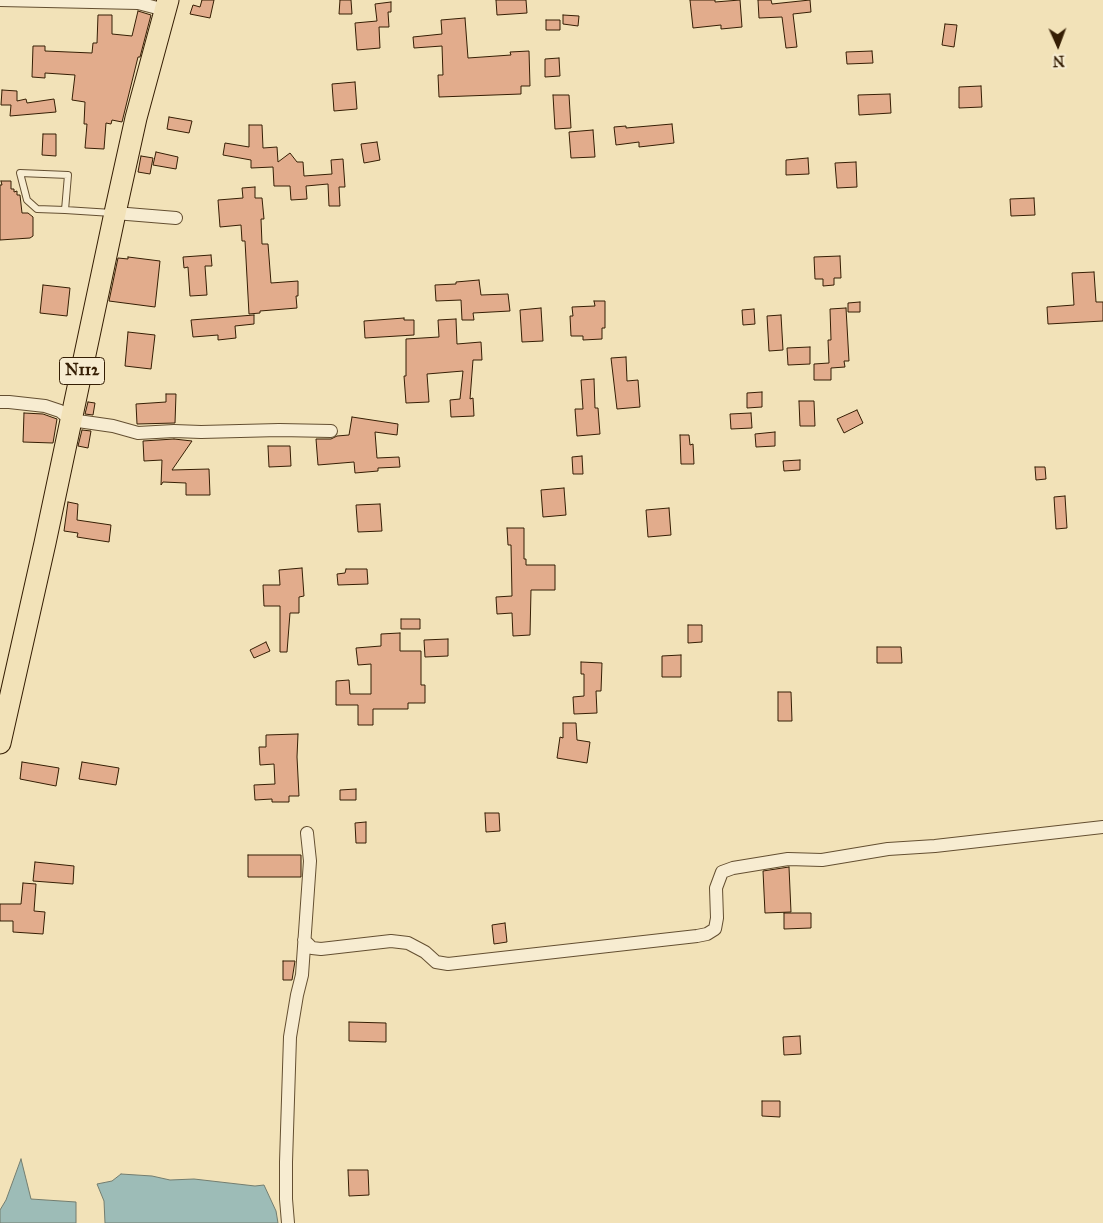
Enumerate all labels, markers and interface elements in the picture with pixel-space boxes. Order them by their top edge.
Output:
north arrow [1033,20,1083,70]
text: N [1052,52,1065,69]
road number: N112 [59,358,104,384]

